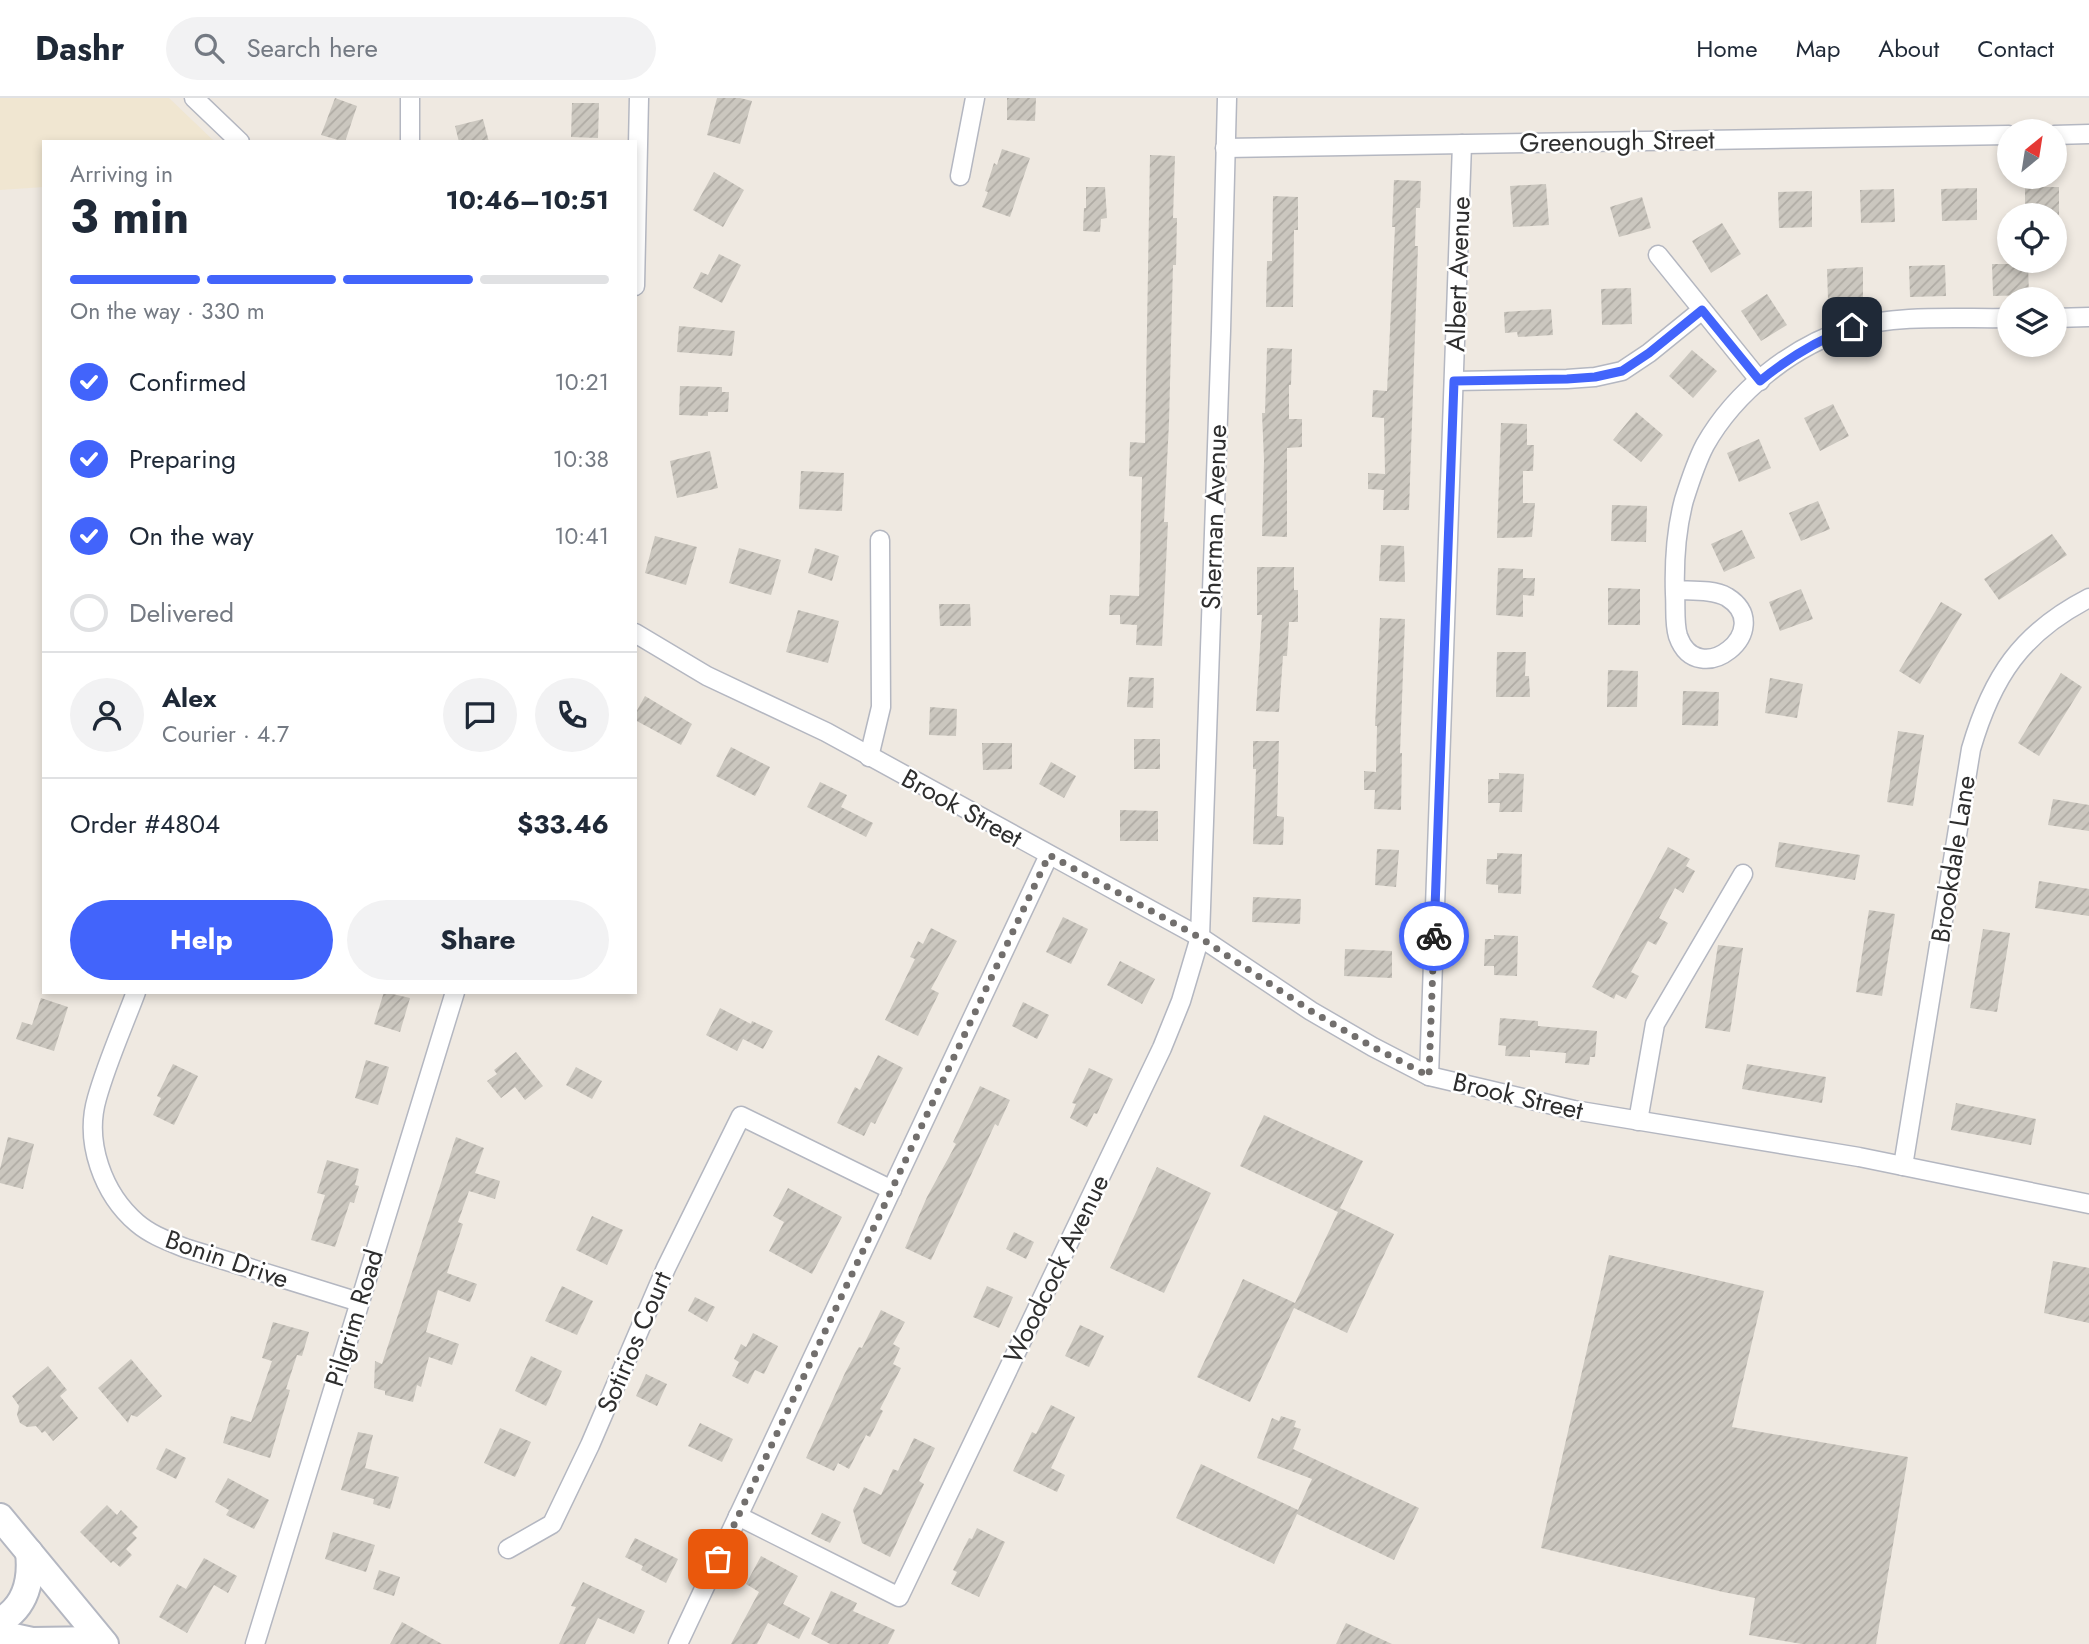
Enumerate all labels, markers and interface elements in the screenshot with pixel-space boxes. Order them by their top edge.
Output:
search box [166,17,656,80]
text: Dashr [35,25,124,72]
icon: search [190,29,228,67]
text: Search here [246,29,378,67]
text: Home [1696,31,1758,66]
text: Map [1796,31,1840,66]
text: About [1878,31,1939,66]
text: Contact [1977,31,2054,66]
north arrow [1997,119,2067,189]
map controls [1997,119,2067,357]
street label: Greenough Street [1519,120,1716,162]
text: Arriving in [70,157,173,191]
text: 10:46–10:51 [445,181,609,219]
text: 3 min [70,184,189,250]
street label: Albert Avenue [1436,196,1480,352]
button: locate [1997,203,2067,273]
button: layers [1997,287,2067,357]
text: On the way · 330 m [70,294,265,328]
pin [1822,297,1882,357]
icon: home [1833,308,1871,346]
icon: check [70,363,108,401]
text: Confirmed [129,363,246,401]
text: 10:21 [555,365,609,399]
street label: Sherman Avenue [1192,424,1236,610]
icon: check [70,440,108,478]
text: Preparing [129,440,236,478]
text: 10:38 [553,442,609,476]
icon: check [70,517,108,555]
text: On the way [129,517,254,555]
text: 10:41 [554,519,609,553]
text: Delivered [129,594,234,632]
button: person [70,678,144,752]
button: chat [443,678,517,752]
button: phone [535,678,609,752]
text: Alex [162,679,216,717]
text: Courier · 4.7 [162,717,289,751]
street label: Brook Street [895,759,1030,857]
street label: Brookdale Lane [1921,773,1985,945]
text: Order #4804 [70,805,220,843]
text: $33.46 [517,805,609,843]
button: Help [70,900,333,980]
button: Share [347,900,609,980]
courier [1399,901,1469,971]
icon: bike [1415,917,1453,955]
street label: Brook Street [1449,1063,1588,1130]
street label: Woodcock Avenue [994,1168,1118,1370]
street label: Bonin Drive [160,1220,294,1298]
street label: Pilgrim Road [315,1245,393,1391]
street label: Sotirios Court [587,1265,681,1419]
pin [688,1529,748,1589]
icon: bag [699,1540,737,1578]

